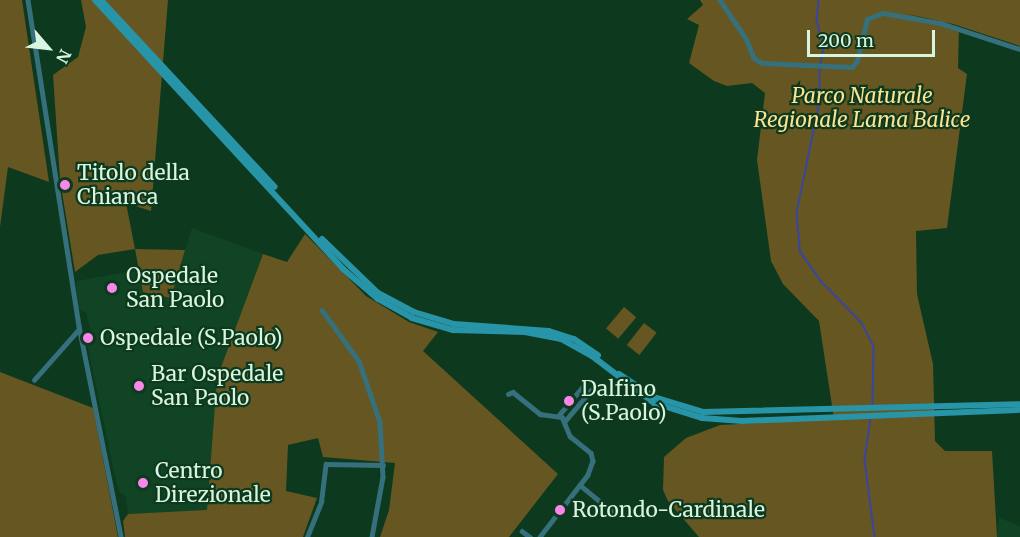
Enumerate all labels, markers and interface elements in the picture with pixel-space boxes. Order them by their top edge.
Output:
north arrow [18,18,78,78]
scale bar [810,18,938,56]
text: 200 m [818,29,874,52]
text: N [52,46,76,67]
park label: Parco Naturale Regionale Lama Balice [753,83,971,133]
place label: Titolo della Chianca [77,160,190,210]
marker: Titolo della Chianca [58,178,72,192]
place label: Ospedale San Paolo [126,263,224,313]
marker: Ospedale San Paolo [103,279,121,297]
place label: Ospedale (S.Paolo) [100,325,283,351]
marker: Ospedale (S.Paolo) [81,331,95,345]
place label: Bar Ospedale San Paolo [151,361,283,411]
place label: Dalfino (S.Paolo) [581,376,667,426]
marker: Bar Ospedale San Paolo [132,379,146,393]
marker: Dalfino (S.Paolo) [562,394,576,408]
place label: Centro Direzionale [155,458,271,508]
marker: Centro Direzionale [136,476,150,490]
place label: Rotondo-Cardinale [572,497,765,523]
marker: Rotondo-Cardinale [553,503,567,517]

